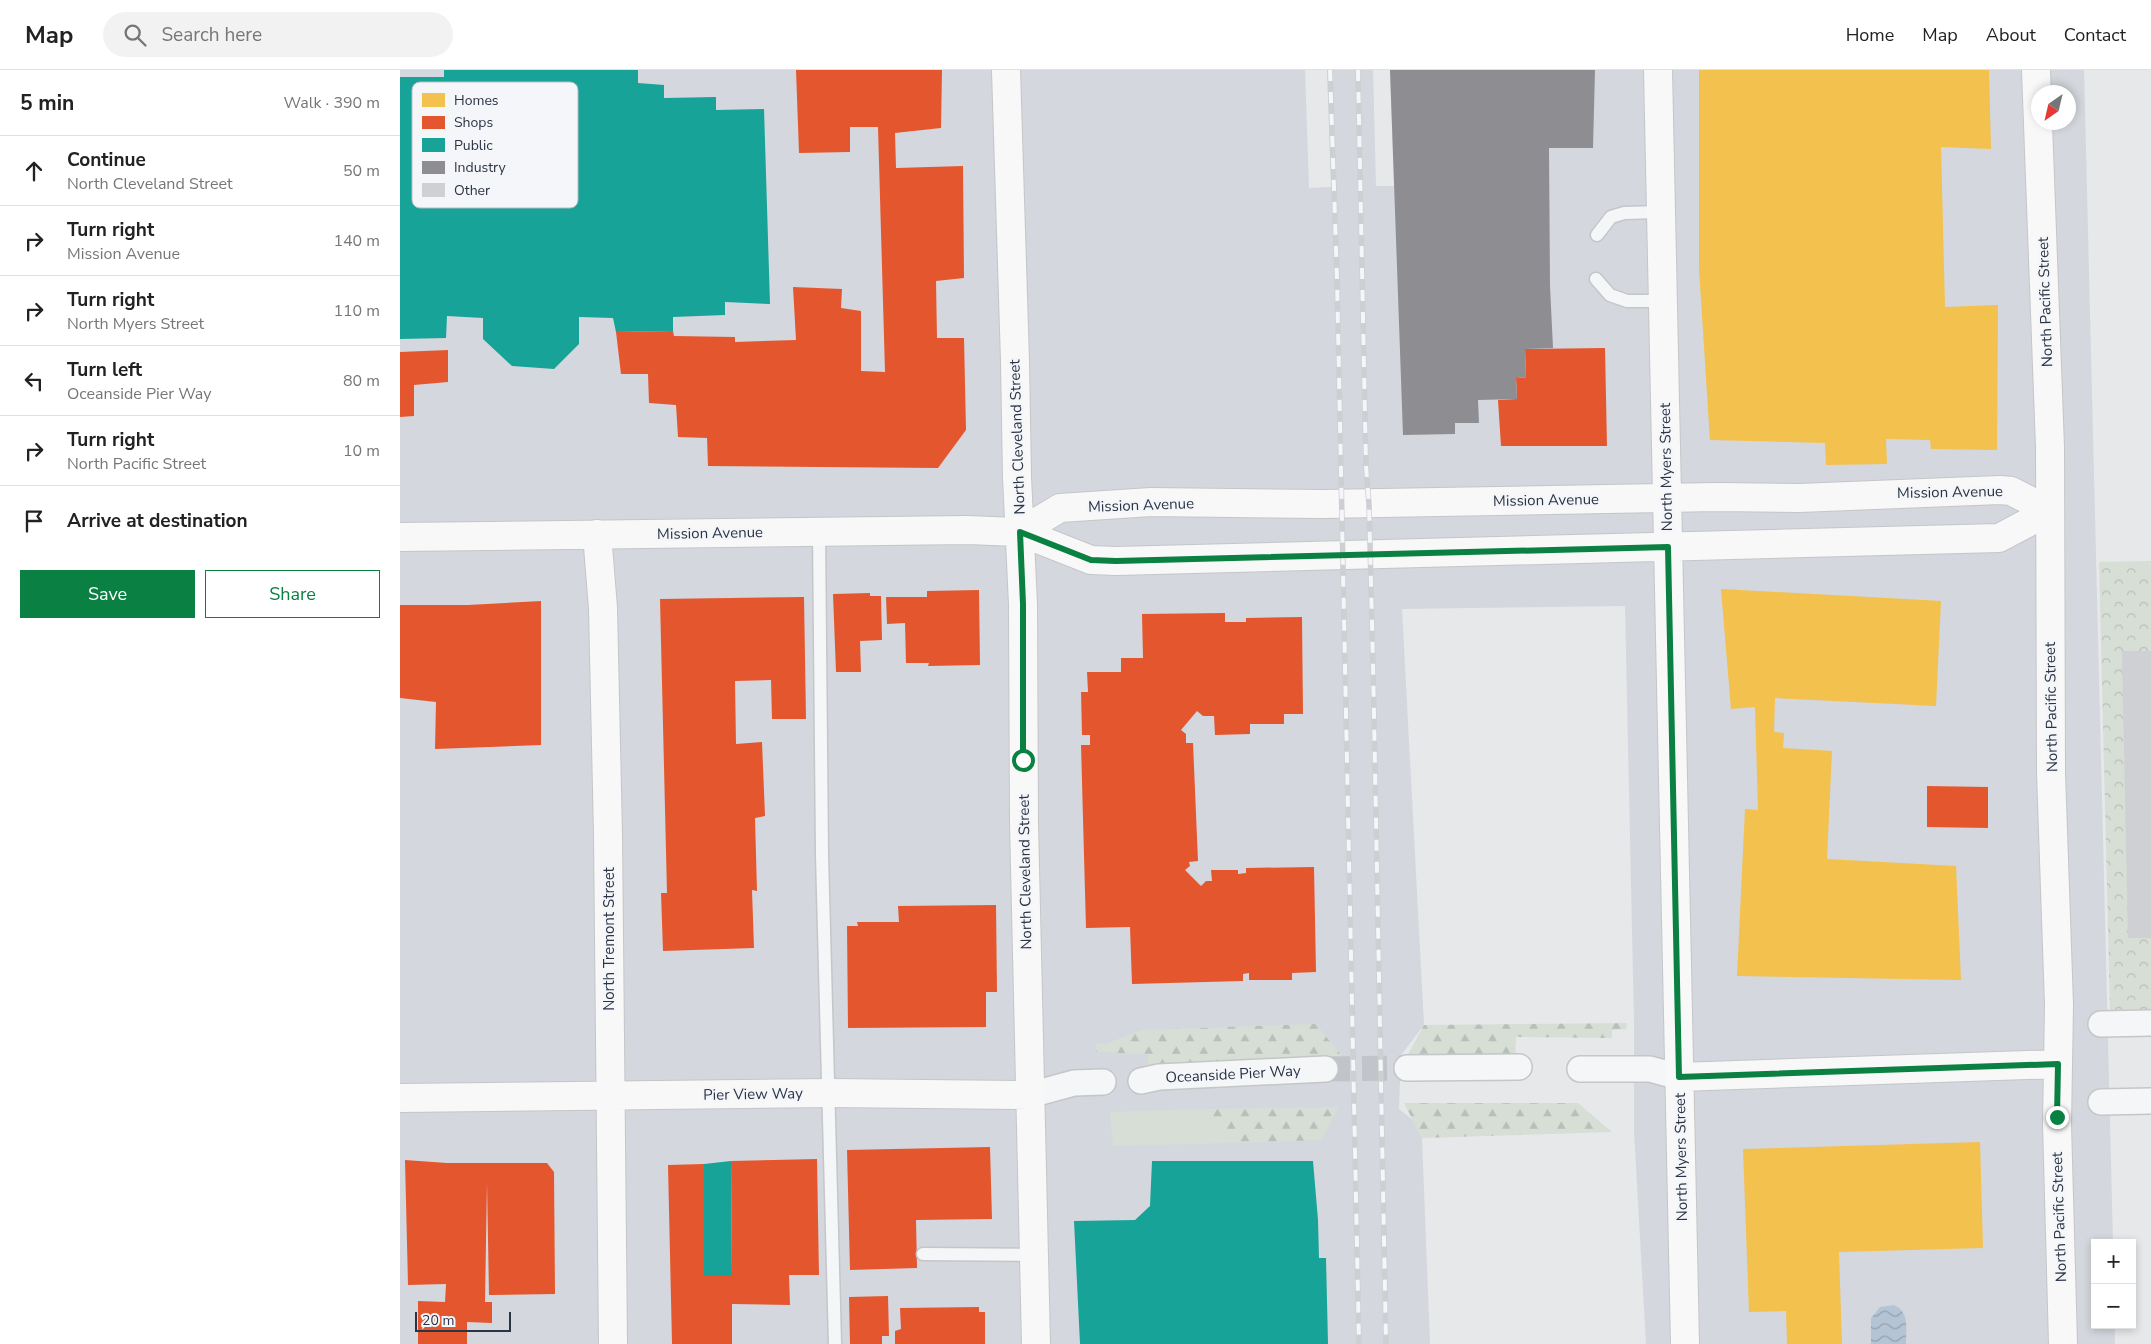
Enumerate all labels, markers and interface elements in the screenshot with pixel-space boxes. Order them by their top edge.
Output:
search box [103,12,453,57]
text: Map [25,19,73,51]
icon: search [121,21,149,49]
text: Search here [161,22,262,48]
text: Home [1846,23,1894,47]
text: Map [1922,23,1958,47]
text: About [1986,23,2036,47]
text: Contact [2064,23,2126,47]
legend [412,82,578,208]
north arrow [2031,85,2076,130]
text: 5 min [20,89,74,117]
text: Homes [454,91,499,110]
text: Walk · 390 m [284,92,380,114]
text: Shops [454,113,494,132]
text: Public [454,136,493,155]
text: Continue [67,147,146,173]
icon: ahead [20,157,48,185]
text: Industry [454,158,507,177]
text: 50 m [343,160,380,182]
text: North Cleveland Street [67,173,233,195]
text: Other [454,181,490,200]
text: Turn right [67,217,154,243]
icon: right [20,227,48,255]
text: 140 m [333,230,380,252]
street label: North Pacific Street [2033,236,2057,368]
text: Mission Avenue [67,243,180,265]
text: Turn right [67,287,154,313]
icon: right [20,297,48,325]
text: 110 m [333,300,380,322]
text: North Myers Street [67,313,204,335]
text: Turn left [67,357,142,383]
street label: North Cleveland Street [1004,358,1030,515]
icon: left [20,367,48,395]
text: 80 m [343,370,380,392]
text: Oceanside Pier Way [67,383,211,405]
street label: North Myers Street [1655,402,1677,531]
text: Turn right [67,427,154,453]
icon: right [20,437,48,465]
text: 10 m [343,440,380,462]
text: North Pacific Street [67,453,206,475]
street label: Mission Avenue [1897,481,2003,503]
street label: Mission Avenue [1493,489,1599,511]
street label: Mission Avenue [1088,493,1194,517]
icon: arrive [20,507,48,535]
text: Arrive at destination [67,508,248,534]
street label: Mission Avenue [657,522,763,544]
button: Save [20,570,195,618]
button: Share [205,570,380,618]
street label: North Pacific Street [2040,641,2062,772]
route start [1012,749,1035,772]
street label: North Cleveland Street [1014,793,1036,950]
street label: North Tremont Street [599,866,619,1011]
street label: Oceanside Pier Way [1165,1060,1301,1088]
street label: Pier View Way [703,1083,803,1105]
street label: North Myers Street [1670,1092,1692,1221]
route end [2046,1106,2069,1129]
street label: North Pacific Street [2047,1151,2071,1283]
map controls [2091,1239,2136,1329]
button: + [2091,1239,2136,1284]
button: − [2091,1284,2136,1329]
scale bar [415,1309,511,1332]
text: 20 m [422,1311,454,1330]

